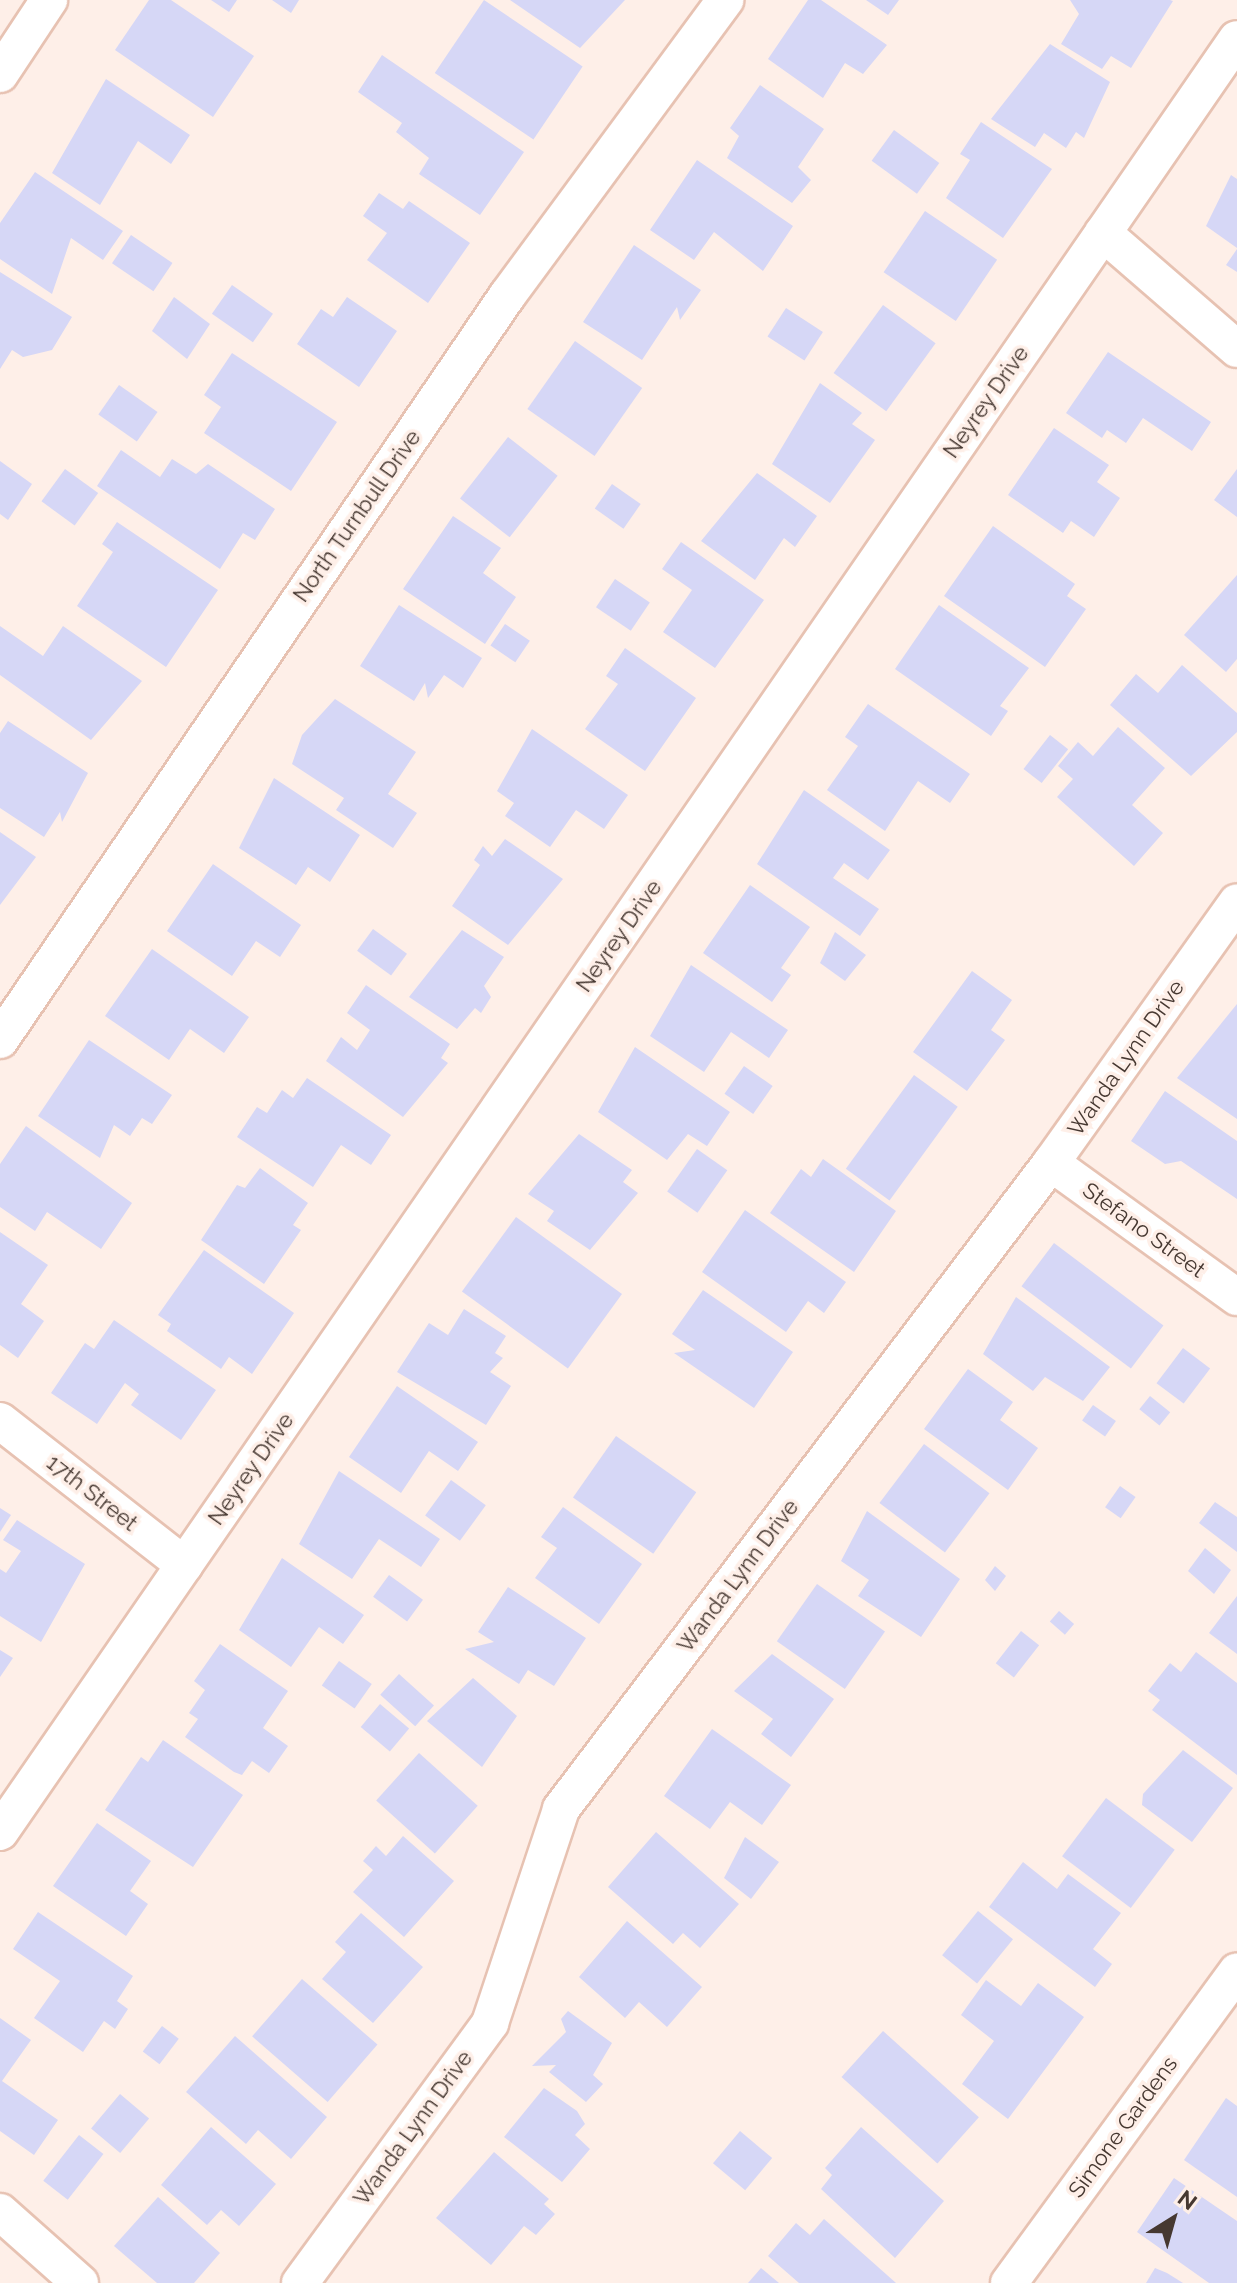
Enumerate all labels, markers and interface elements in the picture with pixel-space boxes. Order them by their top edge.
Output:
street label: Neyrey Drive [938,341,1034,463]
street label: North Turnbull Drive [287,424,427,608]
street label: Neyrey Drive [571,875,667,997]
street label: Wanda Lynn Drive [1062,975,1190,1141]
street label: Stefano Street [1078,1177,1210,1283]
street label: Neyrey Drive [203,1408,299,1530]
street label: 17th Street [41,1449,143,1537]
street label: Wanda Lynn Drive [672,1494,804,1658]
street label: Wanda Lynn Drive [348,2046,478,2210]
street label: Simone Gardens [1063,2051,1183,2203]
north arrow [1133,2179,1213,2259]
text: N [1173,2184,1202,2215]

